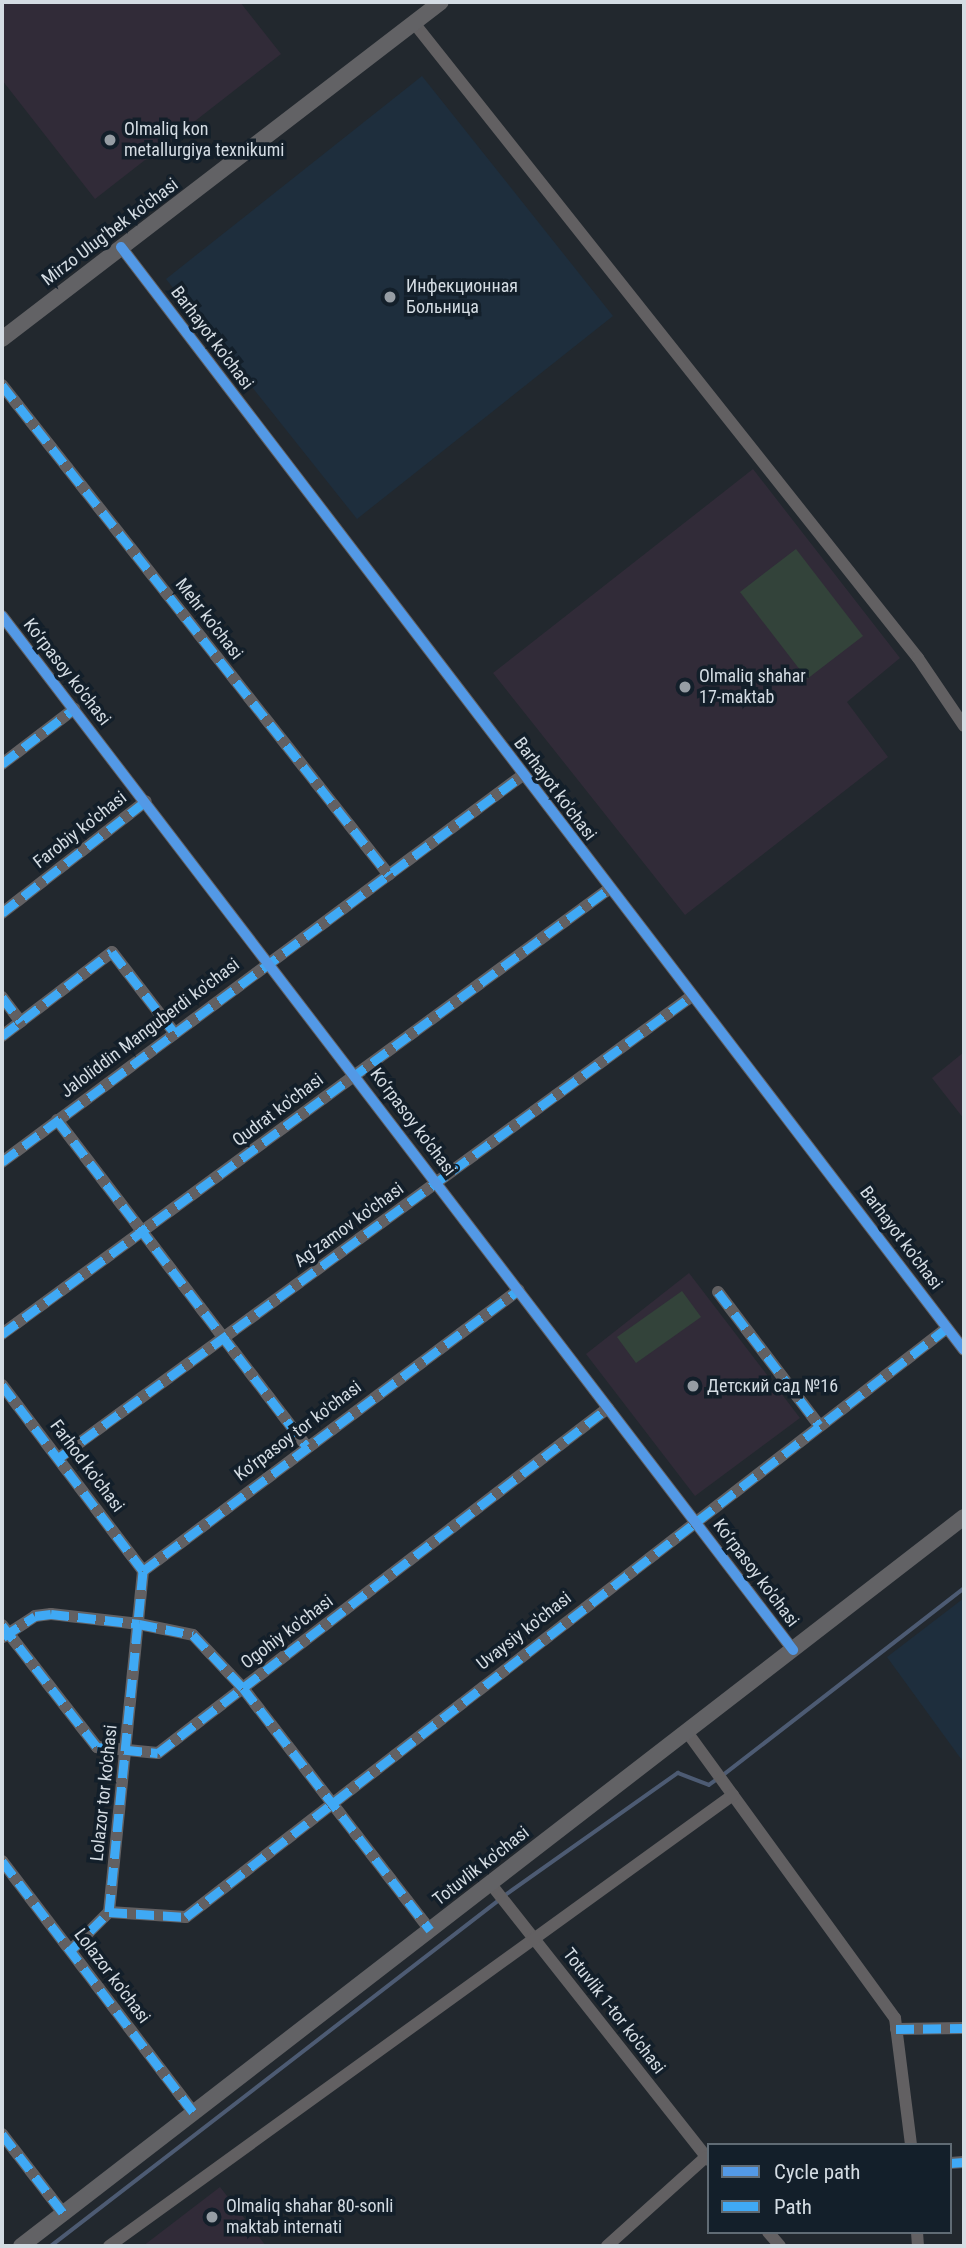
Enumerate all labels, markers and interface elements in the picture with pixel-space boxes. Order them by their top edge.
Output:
place label: Olmaliq kon metallurgiya texnikumi [124,119,284,162]
marker: Olmaliq kon metallurgiya texnikumi [102,132,118,148]
street label: Mirzo Ulug'bek ko'chasi [38,174,182,290]
place label: Инфекционная Больница [406,276,518,318]
street label: Barhayot ko'chasi [166,282,258,394]
marker: Инфекционная Больница [380,287,400,307]
street label: Mehr ko'chasi [171,574,247,664]
street label: Ko‘rpasoy ko'chasi [19,614,115,730]
place label: Olmaliq shahar 17-maktab [699,666,806,708]
marker: Olmaliq shahar 17-maktab [677,679,693,695]
street label: Barhayot ko'chasi [509,733,601,845]
street label: Farobiy ko'chasi [29,787,131,873]
street label: Jaloliddin Manguberdi ko'chasi [56,954,244,1102]
street label: Ko‘rpasoy ko'chasi [365,1064,461,1180]
street label: Qudrat ko'chasi [228,1069,328,1151]
street label: Ag‘zamov ko'chasi [290,1178,408,1272]
street label: Barhayot ko'chasi [855,1182,947,1294]
place label: Детский сад №16 [707,1375,838,1397]
street label: Ko‘rpasoy tor ko'chasi [230,1376,366,1486]
marker: Детский сад №16 [685,1378,701,1394]
street label: Farhod ko'chasi [45,1416,129,1516]
street label: Ko‘rpasoy ko'chasi [708,1515,804,1631]
street label: Uvaysiy ko'chasi [472,1587,576,1675]
street label: Ogohiy ko'chasi [237,1590,337,1674]
street label: Lolazor tor ko'chasi [86,1724,122,1862]
street label: Totuvlik ko'chasi [429,1822,533,1910]
street label: Lolazor ko'chasi [69,1924,155,2028]
street label: Totuvlik 1-tor ko'chasi [558,1944,670,2078]
legend [707,2143,952,2234]
text: Cycle path [774,2160,860,2184]
text: Path [774,2195,812,2219]
place label: Olmaliq shahar 80-sonli maktab internati [226,2196,393,2238]
marker: Olmaliq shahar 80-sonli maktab internati [204,2209,220,2225]

